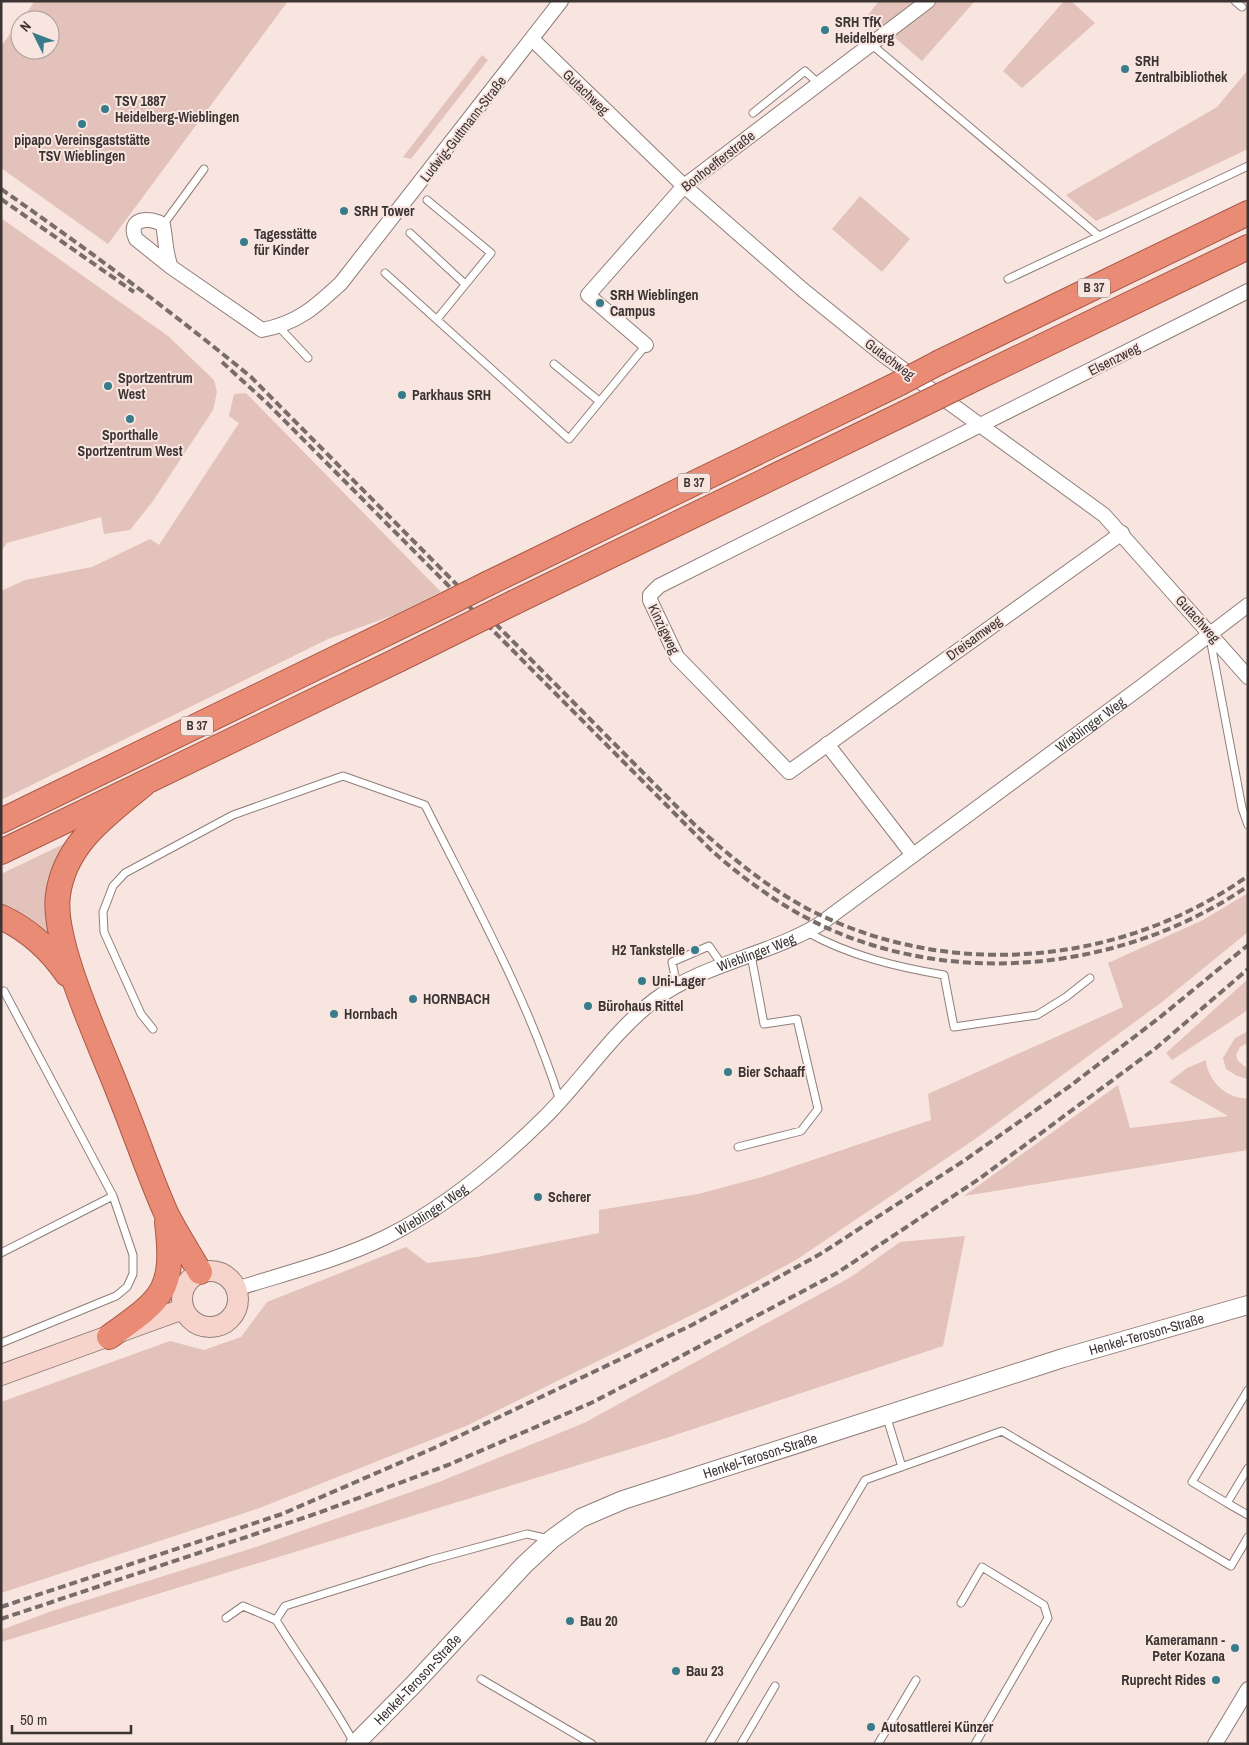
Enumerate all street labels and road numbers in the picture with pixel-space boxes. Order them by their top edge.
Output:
street label: Gutachweg [559,65,614,119]
street label: Ludwig-Guttmann-Straße [416,72,510,186]
street label: Bonhoefferstraße [678,127,758,195]
road number: B 37 [1078,278,1110,298]
street label: Gutachweg [861,334,919,384]
street label: Elsenzweg [1085,338,1143,380]
road number: B 37 [678,473,710,492]
street label: Gutachweg [1172,591,1225,647]
street label: Kinzigweg [644,601,684,658]
street label: Dreisamweg [943,611,1006,664]
street label: Wieblinger Weg [1052,692,1129,756]
road number: B 37 [181,716,213,736]
street label: Wieblinger Weg [714,929,799,975]
street label: Wieblinger Weg [392,1179,471,1239]
street label: Henkel-Teroson-Straße [1087,1309,1206,1359]
street label: Henkel-Teroson-Straße [701,1429,819,1483]
street label: Henkel-Teroson-Straße [370,1630,465,1729]

